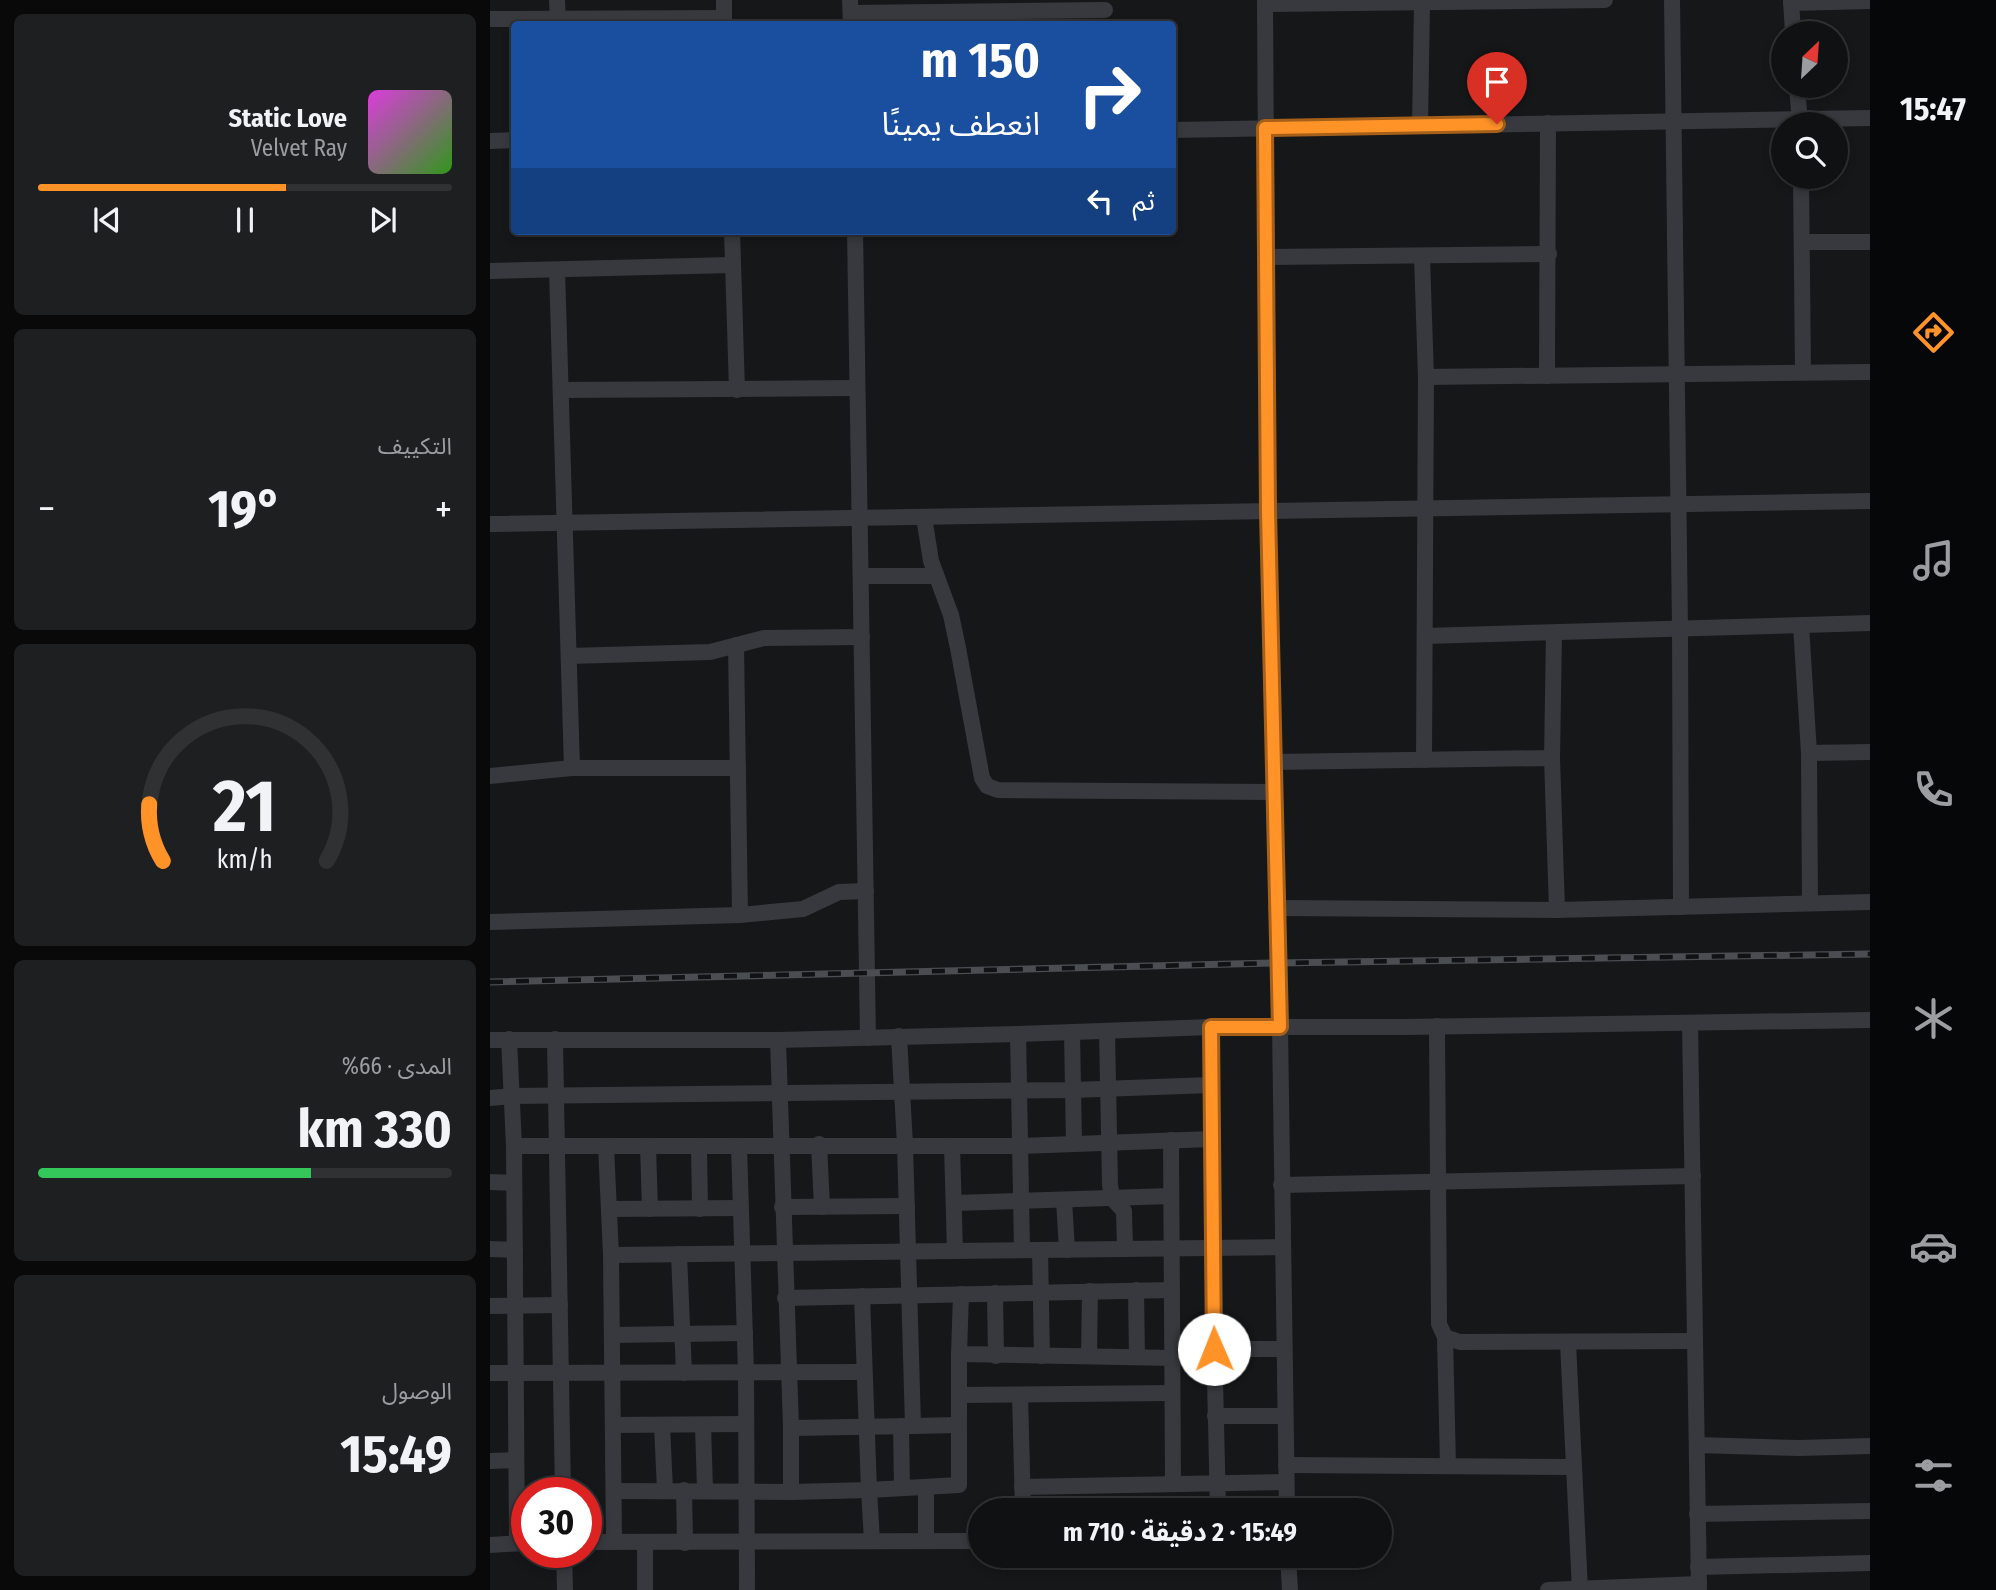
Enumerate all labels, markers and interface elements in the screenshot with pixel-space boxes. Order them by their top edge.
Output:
north arrow [1771,21,1848,98]
map controls [1771,21,1848,189]
text: 150 m [921,31,1040,90]
icon: right [1064,49,1155,140]
pin [1467,52,1527,124]
icon: arrive [1478,63,1516,101]
text: 15:47 [1900,90,1966,128]
text: Static Love [229,103,347,134]
text: انعطف يمينًا [881,105,1040,143]
button: search [1771,112,1848,189]
text: Velvet Ray [251,134,347,162]
icon: left [1081,182,1119,220]
text: ثم [1133,186,1155,217]
icon: previous [88,201,126,239]
icon: pause [226,201,264,239]
icon: next [364,201,402,239]
icon: directions [1909,308,1958,357]
text: التكييف [378,432,452,460]
text: 19° [208,478,282,541]
text: − [38,486,55,532]
text: + [435,486,452,532]
icon: music [1909,536,1958,585]
text: 21 [212,763,277,850]
icon: phone [1909,765,1958,814]
text: km/h [217,845,273,875]
icon: climate [1909,994,1958,1043]
text: المدى · 66% [342,1052,452,1080]
text: 330 km [297,1098,452,1161]
icon: car [1909,1222,1958,1271]
position arrow [1177,1312,1251,1386]
text: الوصول [382,1377,452,1405]
text: 15:49 [340,1423,452,1486]
icon: filters [1909,1451,1958,1500]
speed limit sign: 30 [511,1477,602,1568]
text: 15:49 · 2 دقيقة · 710 m [1063,1517,1297,1548]

